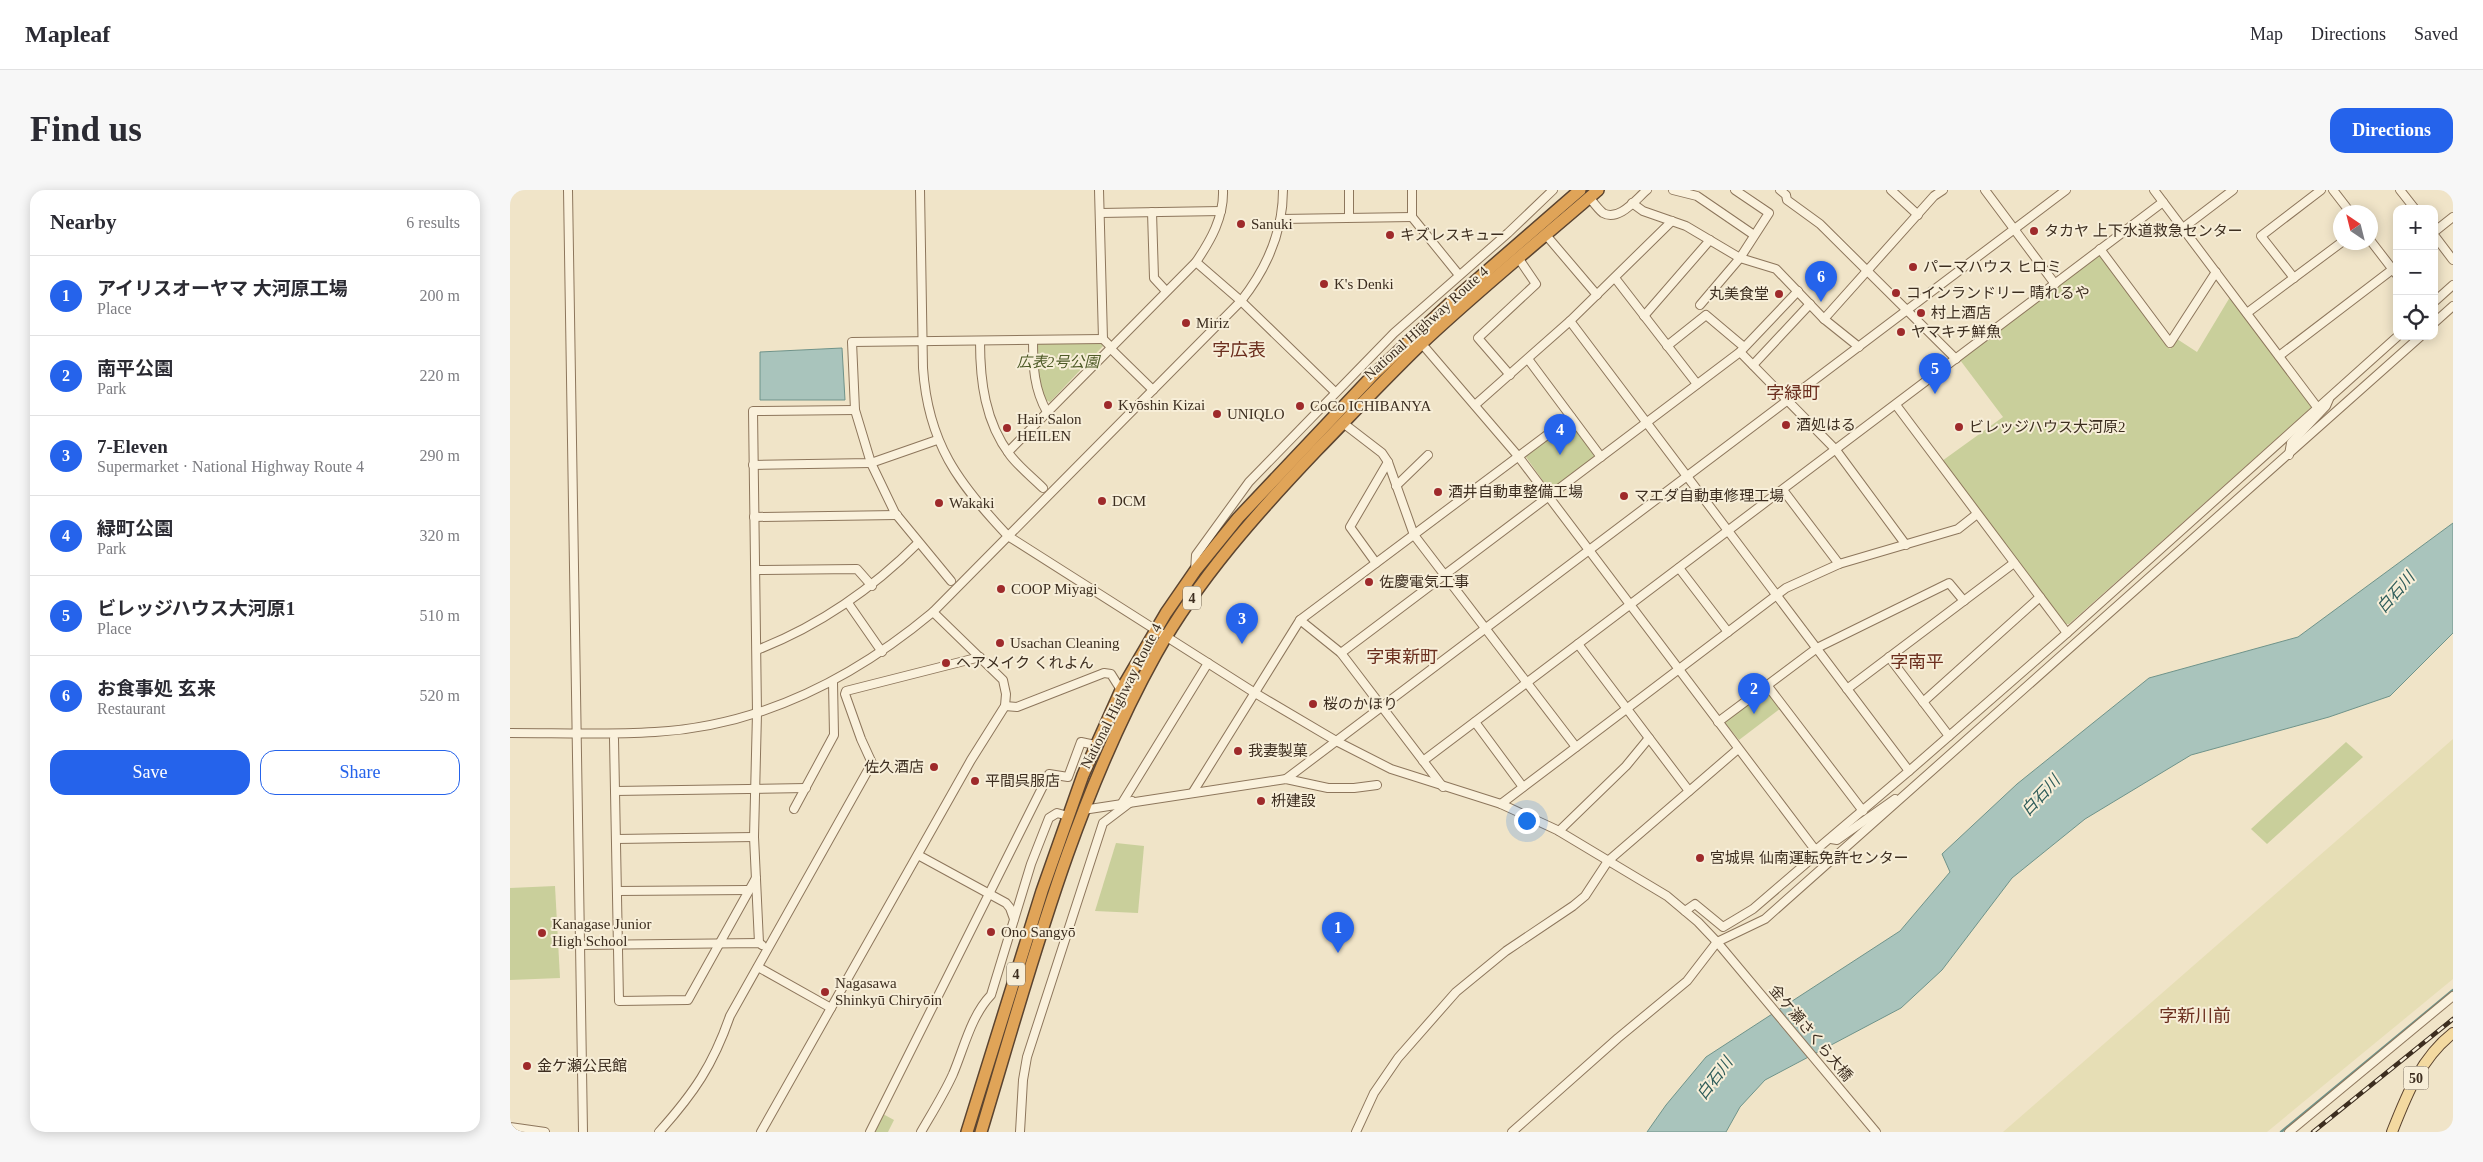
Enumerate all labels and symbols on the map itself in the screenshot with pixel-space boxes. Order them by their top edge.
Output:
north arrow [2333,205,2378,250]
place label: Sanuki [1251,216,1293,232]
marker: Sanuki [1235,218,1247,230]
place label: タカヤ 上下水道救急センター [2044,223,2243,239]
marker: タカヤ 上下水道救急センター [2028,225,2040,237]
place label: キズレスキュー [1400,227,1505,243]
marker: キズレスキュー [1384,229,1396,241]
place label: パーマハウス ヒロミ [1923,259,2062,275]
pin: 6 [1805,261,1837,302]
marker: パーマハウス ヒロミ [1907,261,1919,273]
street label: National Highway Route 4 [1361,263,1492,383]
place label: K's Denki [1334,276,1394,292]
marker: K's Denki [1318,278,1330,290]
place label: コインランドリー 晴れるや [1906,285,2090,301]
place label: 丸美食堂 [1709,286,1769,302]
marker: コインランドリー 晴れるや [1890,287,1902,299]
marker: 丸美食堂 [1773,288,1785,300]
place label: 村上酒店 [1931,304,1991,321]
marker: 村上酒店 [1915,307,1927,319]
place label: Miriz [1196,315,1230,331]
marker: Miriz [1180,317,1192,329]
place label: ヤマキチ鮮魚 [1911,323,2001,340]
marker: ヤマキチ鮮魚 [1895,326,1907,338]
district label: 字広表 [1212,340,1266,360]
pin: 5 [1919,353,1951,394]
park label: 広表2号公園 [1017,354,1101,370]
district label: 字緑町 [1766,383,1820,403]
place label: Kyōshin Kizai [1118,397,1205,413]
place label: CoCo ICHIBANYA [1310,398,1431,414]
marker: Kyōshin Kizai [1102,399,1114,411]
marker: CoCo ICHIBANYA [1294,400,1306,412]
place label: UNIQLO [1227,406,1285,422]
marker: UNIQLO [1211,408,1223,420]
place label: Hair Salon HEILEN [1017,411,1082,444]
pin: 4 [1544,414,1576,455]
place label: 酒処はる [1796,417,1856,433]
marker: 酒処はる [1780,419,1792,431]
place label: ビレッジハウス大河原2 [1969,419,2126,435]
marker: ビレッジハウス大河原2 [1953,421,1965,433]
marker: Hair Salon HEILEN [1001,422,1013,434]
place label: 酒井自動車整備工場 [1448,483,1583,500]
marker: 酒井自動車整備工場 [1432,486,1444,498]
place label: マエダ自動車修理工場 [1634,488,1784,504]
marker: マエダ自動車修理工場 [1618,490,1630,502]
place label: DCM [1112,493,1146,509]
place label: Wakaki [949,495,994,511]
marker: DCM [1096,495,1108,507]
marker: Wakaki [933,497,945,509]
water label: 白石川 [2373,567,2419,616]
place label: 佐慶電気工事 [1379,574,1469,590]
marker: 佐慶電気工事 [1363,576,1375,588]
place label: COOP Miyagi [1011,581,1098,597]
marker: COOP Miyagi [995,583,1007,595]
road number: 4 [1183,586,1201,609]
pin: 3 [1226,603,1258,644]
street label: National Highway Route 4 [1077,620,1165,771]
place label: Usachan Cleaning [1010,635,1120,651]
marker: Usachan Cleaning [994,637,1006,649]
district label: 字東新町 [1366,647,1438,667]
district label: 字南平 [1890,652,1944,672]
place label: ヘアメイク くれよん [956,655,1094,671]
marker: ヘアメイク くれよん [940,657,952,669]
pin: 2 [1738,673,1770,714]
place label: 桜のかほり [1323,696,1398,712]
marker: 桜のかほり [1307,698,1319,710]
place label: 我妻製菓 [1248,743,1308,759]
marker: 我妻製菓 [1232,745,1244,757]
place label: 佐久酒店 [864,759,924,775]
marker: 佐久酒店 [928,761,940,773]
water label: 白石川 [2018,771,2064,819]
place label: 平間呉服店 [985,773,1060,789]
marker: 平間呉服店 [969,775,981,787]
place label: 枡建設 [1271,793,1316,809]
marker: 枡建設 [1255,795,1267,807]
your location [1514,808,1540,834]
place label: 宮城県 仙南運転免許センター [1710,850,1909,866]
marker: 宮城県 仙南運転免許センター [1694,852,1706,864]
pin: 1 [1322,912,1354,953]
place label: Kanagase Junior High School [552,916,652,949]
place label: Ono Sangyō [1001,924,1076,940]
marker: Ono Sangyō [985,926,997,938]
marker: Kanagase Junior High School [536,927,548,939]
road number: 4 [1007,962,1025,986]
place label: Nagasawa Shinkyū Chiryōin [835,975,943,1008]
street label: 金ケ瀬さくら大橋 [1766,982,1856,1084]
marker: Nagasawa Shinkyū Chiryōin [819,986,831,998]
district label: 字新川前 [2159,1006,2231,1026]
water label: 白石川 [1693,1052,1737,1103]
place label: 金ケ瀬公民館 [537,1058,627,1074]
marker: 金ケ瀬公民館 [521,1060,533,1072]
road number: 50 [2404,1066,2428,1090]

